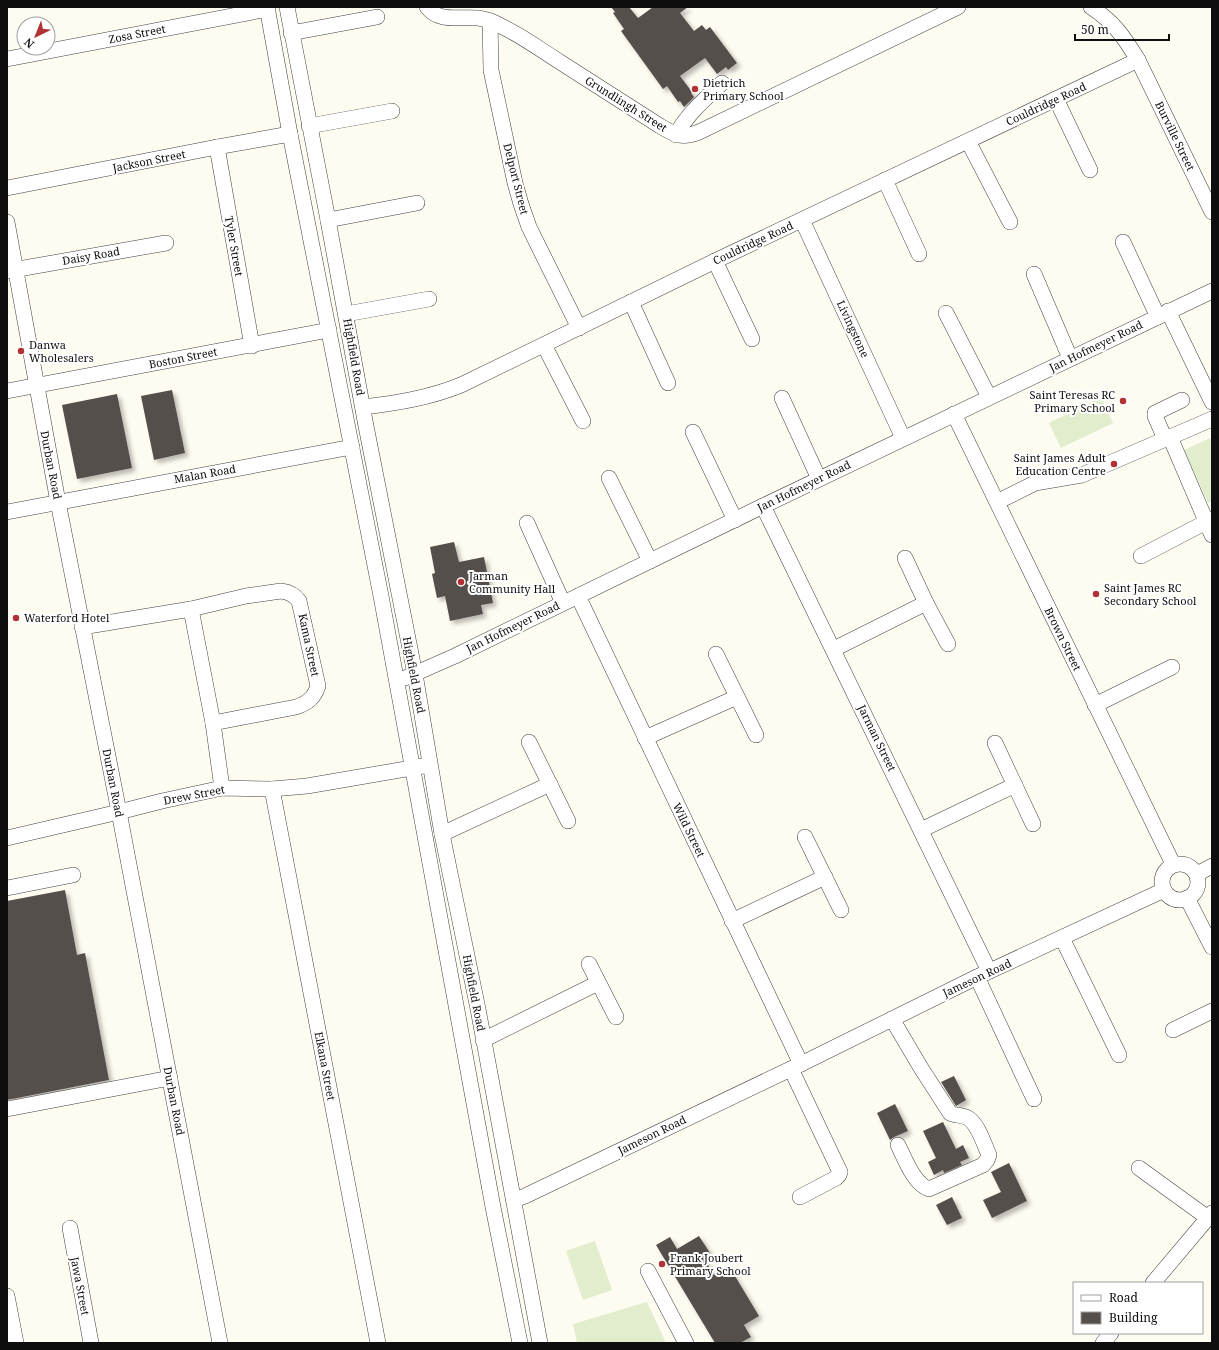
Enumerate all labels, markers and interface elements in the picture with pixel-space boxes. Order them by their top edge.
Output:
north arrow [16,16,56,56]
scale bar [1075,16,1169,42]
street label: Zosa Street [107,21,167,46]
text: 50 m [1081,21,1109,38]
text: N [20,35,37,52]
street label: Grundlingh Street [582,72,670,135]
place label: Dietrich Primary School [703,75,784,103]
street label: Couldridge Road [1003,78,1089,129]
marker: Dietrich Primary School [690,84,700,94]
street label: Burville Street [1152,99,1199,173]
street label: Delport Street [500,142,533,216]
street label: Jackson Street [110,146,187,175]
street label: Tyler Street [222,215,247,277]
street label: Couldridge Road [710,217,796,268]
street label: Daisy Road [61,243,121,268]
street label: Livingstone [834,298,873,360]
street label: Jan Hofmeyer Road [1046,316,1145,375]
street label: Highfield Road [340,317,369,397]
place label: Danwa Wholesalers [29,337,94,365]
street label: Boston Street [147,344,218,371]
marker: Danwa Wholesalers [16,346,26,356]
place label: Saint Teresas RC Primary School [1030,387,1116,415]
marker: Saint Teresas RC Primary School [1118,396,1128,406]
street label: Durban Road [37,429,66,501]
place label: Saint James Adult Education Centre [1014,450,1106,478]
street label: Jan Hofmeyer Road [754,456,853,515]
marker: Saint James Adult Education Centre [1109,459,1119,469]
street label: Malan Road [173,461,237,486]
place label: Jarman Community Hall [468,568,556,596]
marker: Jarman Community Hall [456,577,466,587]
place label: Saint James RC Secondary School [1104,580,1197,608]
marker: Saint James RC Secondary School [1091,589,1101,599]
street label: Jan Hofmeyer Road [463,597,562,656]
street label: Brown Street [1042,605,1085,673]
place label: Waterford Hotel [24,610,110,625]
street label: Kama Street [295,612,324,678]
marker: Waterford Hotel [11,613,21,623]
street label: Highfield Road [400,635,429,715]
street label: Jarman Street [854,701,900,774]
street label: Durban Road [99,747,128,819]
street label: Drew Street [162,781,226,808]
street label: Wild Street [670,800,709,860]
street label: Highfield Road [460,953,489,1033]
street label: Jameson Road [939,955,1014,1000]
street label: Elkana Street [311,1030,340,1102]
street label: Durban Road [160,1065,189,1137]
street label: Jameson Road [614,1111,689,1158]
place label: Frank Joubert Primary School [670,1250,751,1278]
street label: Jawa Street [67,1254,94,1317]
marker: Frank Joubert Primary School [657,1259,667,1269]
legend [1073,1282,1203,1334]
text: Road [1109,1289,1139,1306]
text: Building [1109,1309,1158,1326]

